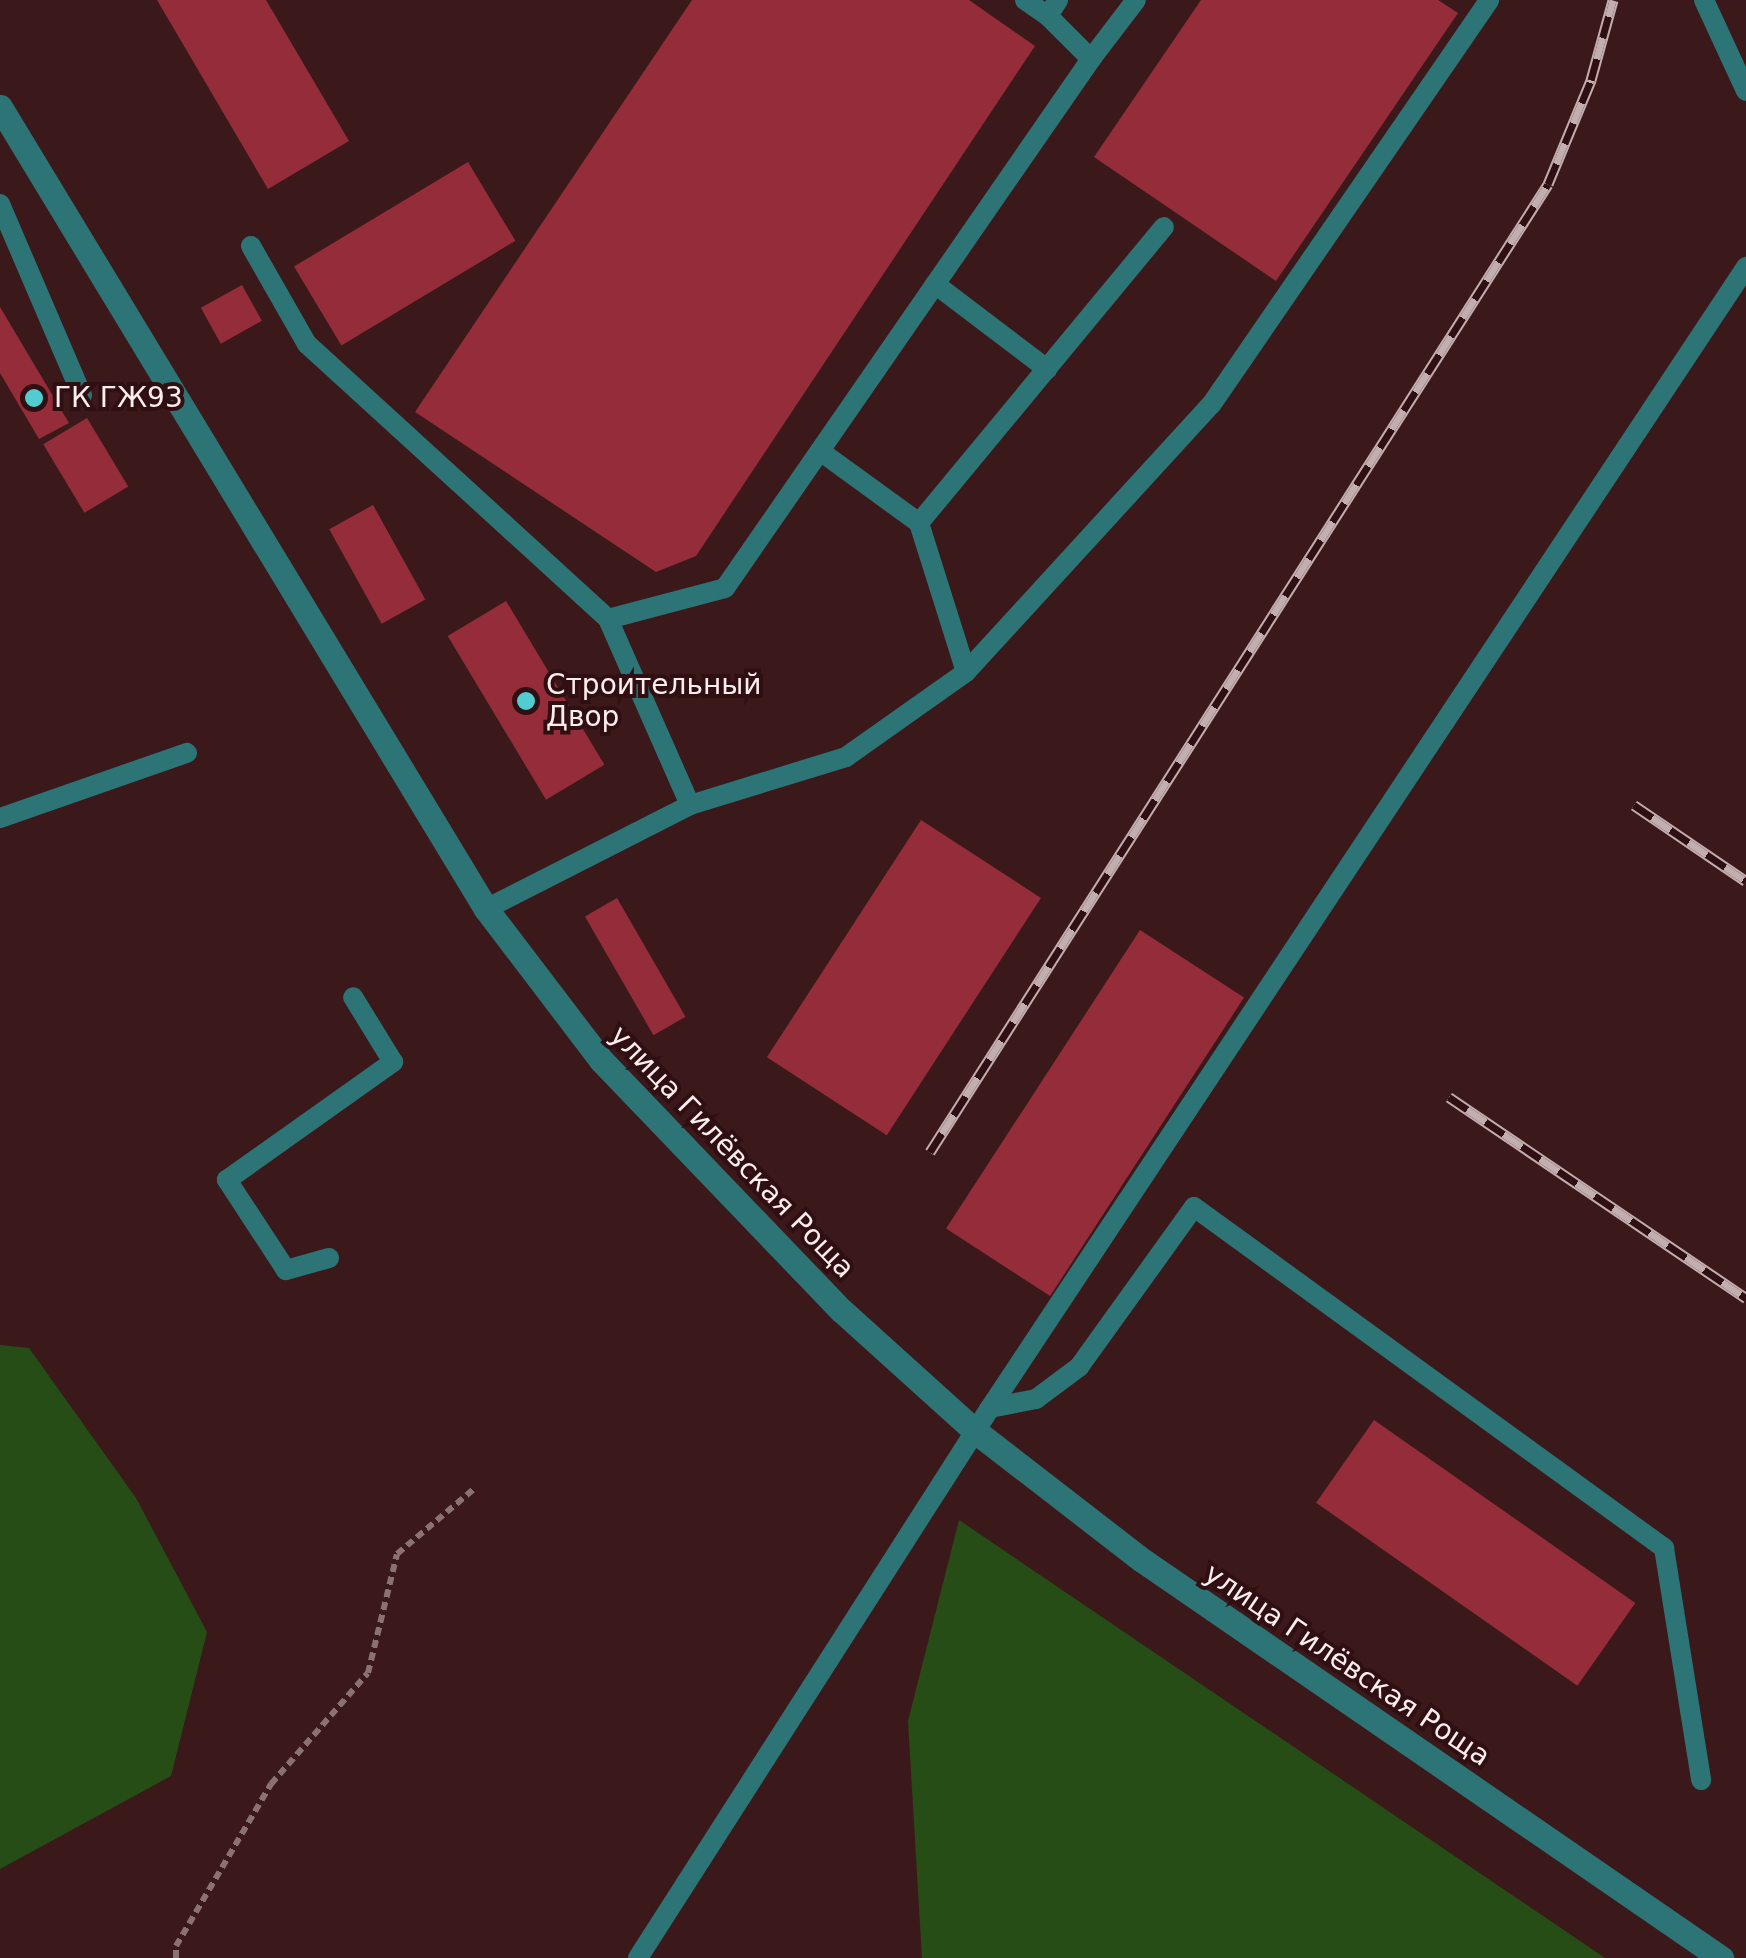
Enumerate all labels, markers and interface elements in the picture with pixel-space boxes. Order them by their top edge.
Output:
place label: ГК ГЖ93 [54,381,183,415]
marker: ГК ГЖ93 [23,387,45,409]
place label: Строительный Двор [546,668,762,734]
marker: Строительный Двор [515,690,537,712]
street label: улица Гилёвская Роща [603,1019,861,1285]
street label: улица Гилёвская Роща [1198,1557,1496,1773]

